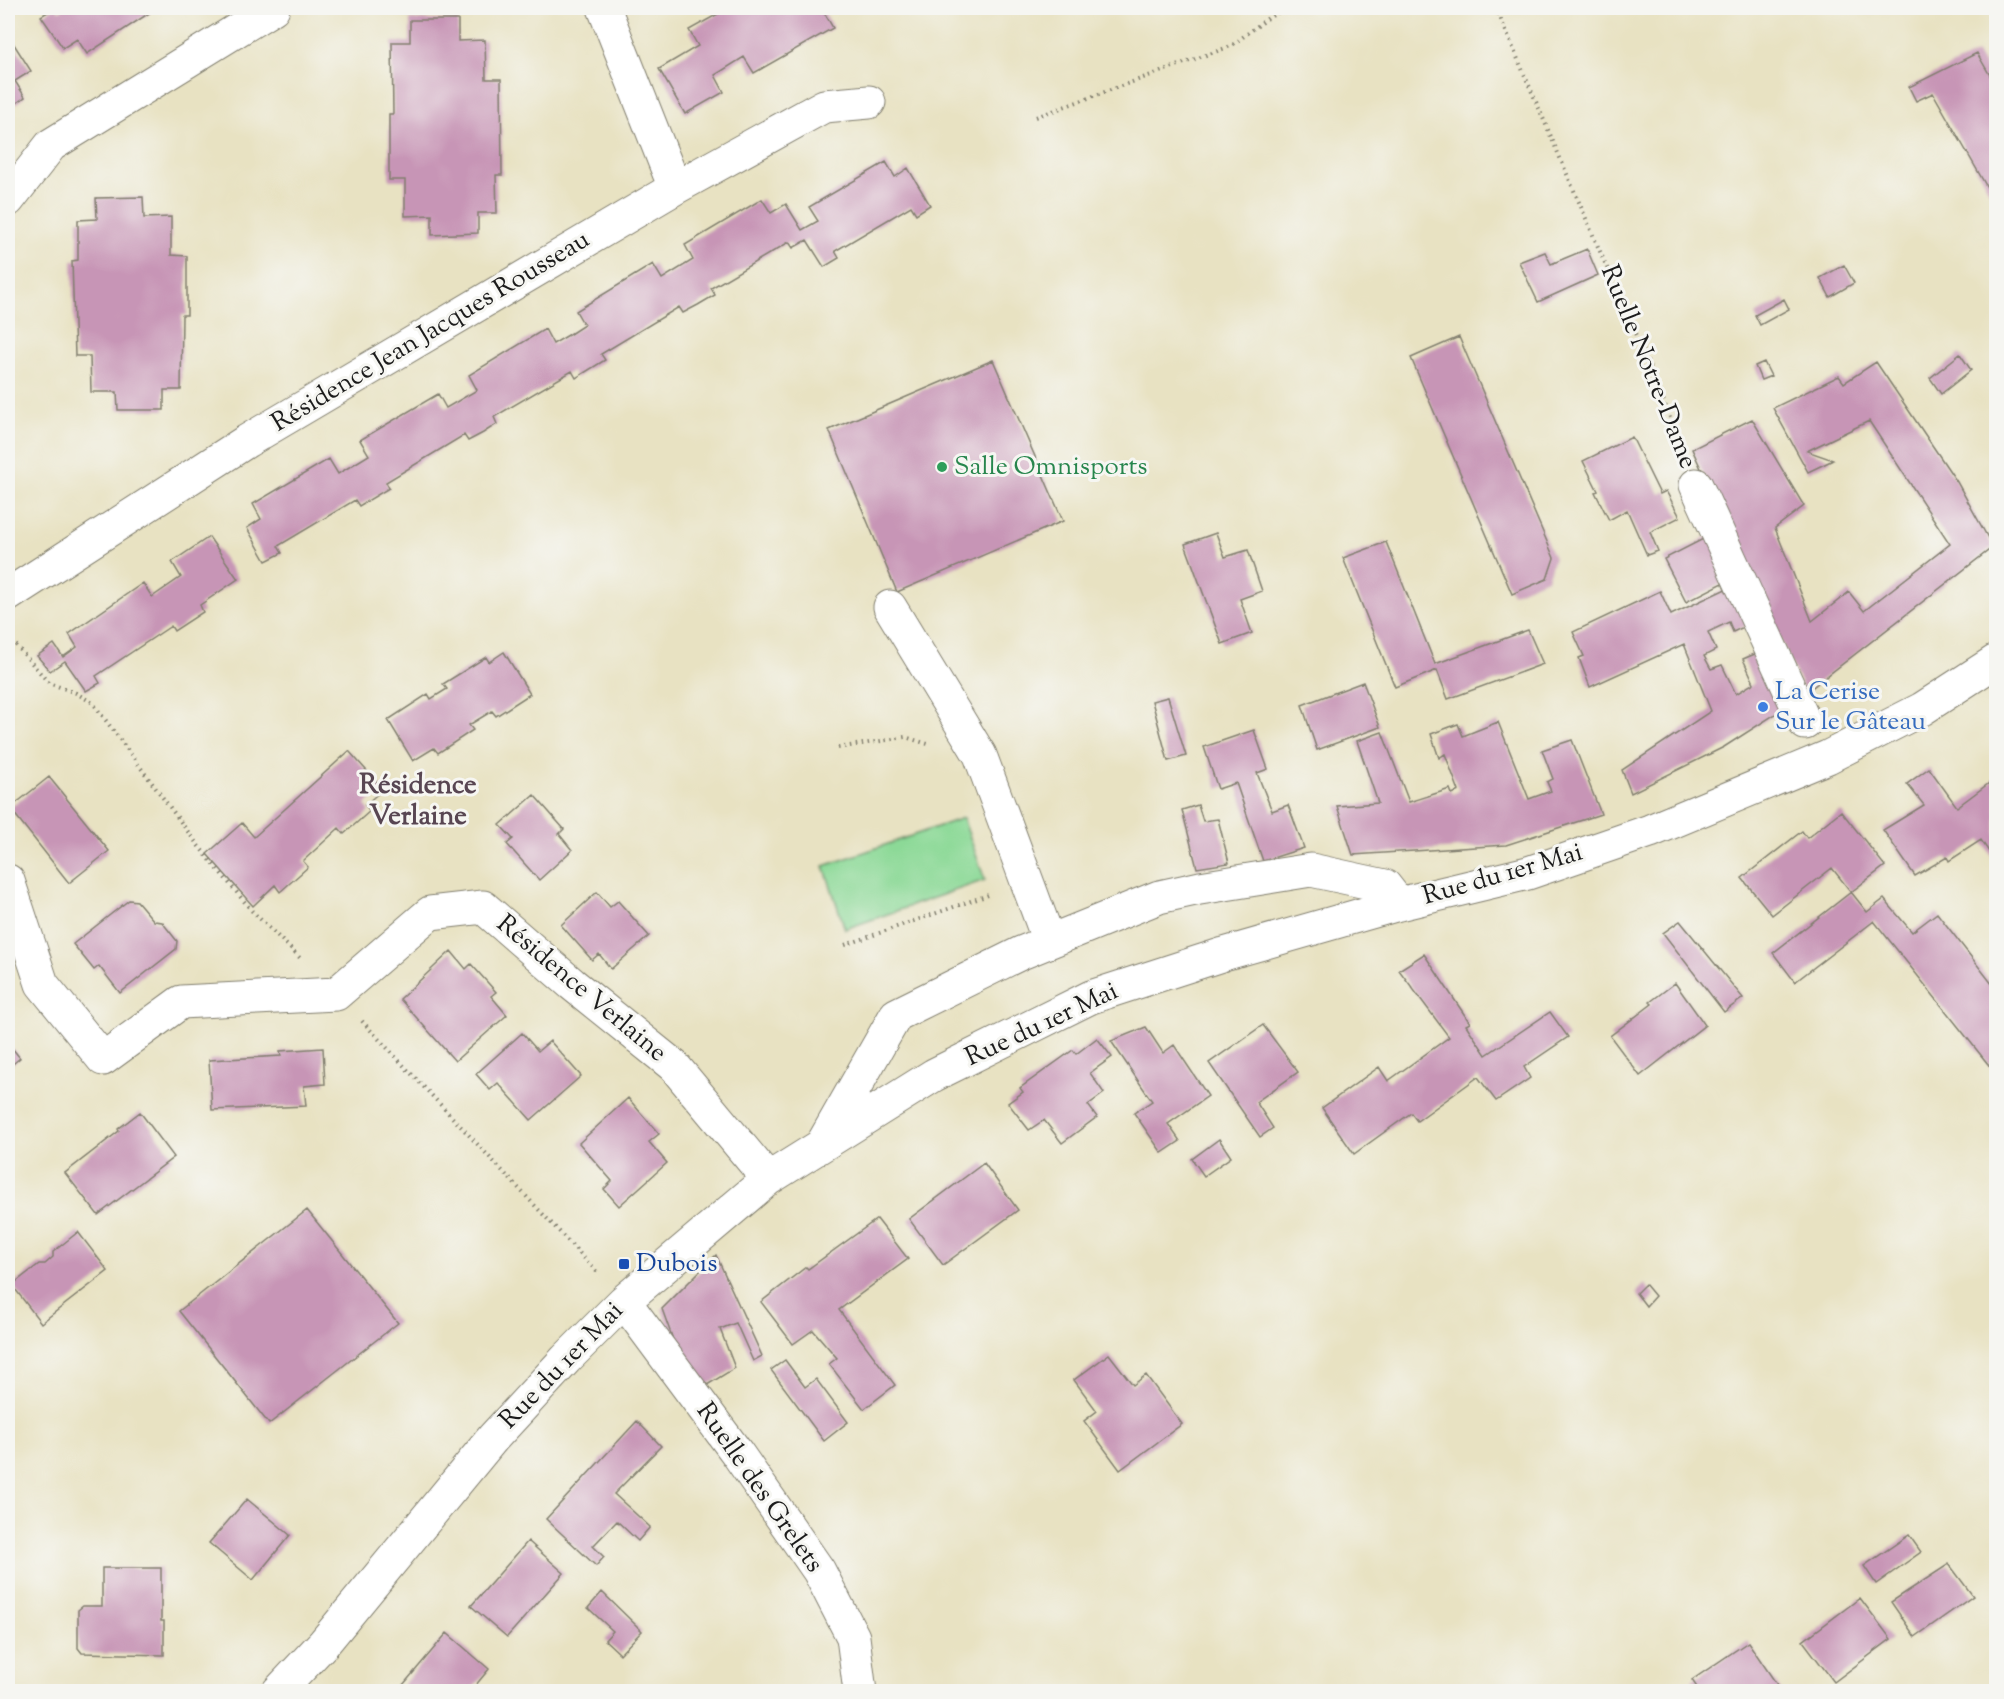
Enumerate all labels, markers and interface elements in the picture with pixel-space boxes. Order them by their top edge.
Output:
street label: Résidence Jean Jacques Rousseau [265,222,597,442]
street label: Ruelle Notre-Dame [1590,260,1706,474]
place label: Salle Omnisports [954,449,1148,486]
marker: Salle Omnisports [935,460,949,474]
place label: La Cerise Sur le Gâteau [1775,674,1926,741]
marker: La Cerise Sur le Gâteau [1756,700,1770,714]
district label: Résidence Verlaine [359,767,477,837]
street label: Rue du 1er Mai [1419,835,1587,915]
street label: Résidence Verlaine [488,907,674,1071]
street label: Rue du 1er Mai [960,973,1124,1077]
place label: Dubois [636,1246,717,1283]
marker: Dubois [617,1257,631,1271]
street label: Rue du 1er Mai [491,1294,633,1438]
street label: Ruelle des Grelets [686,1395,832,1581]

